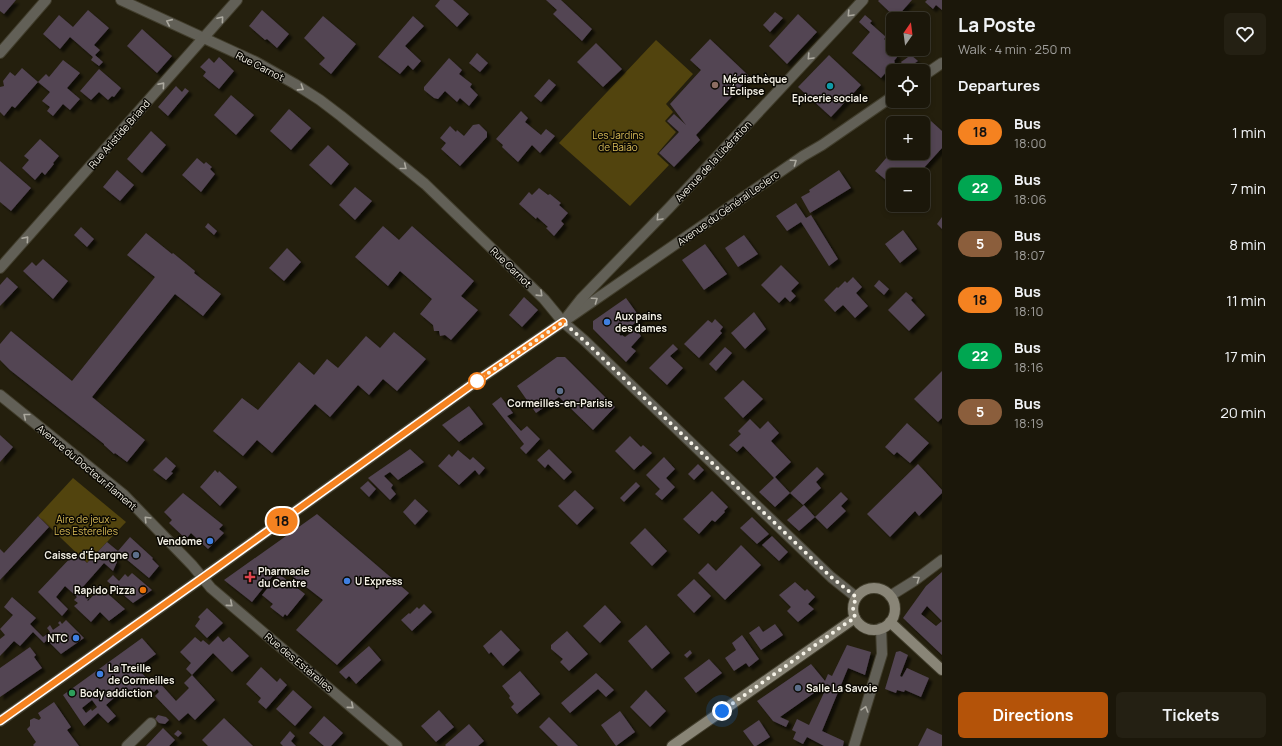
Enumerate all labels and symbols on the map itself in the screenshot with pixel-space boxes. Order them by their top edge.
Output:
one-way arrow [847,9,855,17]
north arrow [886,12,930,56]
one-way arrow [216,16,223,24]
one-way arrow [165,19,173,27]
street label: Rue Carnot [234,48,286,84]
one-way arrow [808,52,815,59]
place label: Médiathèque L'Éclipse [723,72,787,98]
marker: Médiathèque L'Éclipse [710,80,720,90]
marker: Epicerie sociale [825,81,835,91]
one-way arrow [158,82,165,90]
one-way arrow [297,83,304,91]
place label: Epicerie sociale [792,91,868,105]
street label: Rue Aristide Briand [85,96,153,171]
street label: Avenue de la Libération [672,117,754,205]
park label: Les Jardins de Baião [592,128,644,154]
one-way arrow [790,160,797,167]
one-way arrow [399,163,406,170]
street label: Avenue du Général Leclerc [674,167,782,249]
one-way arrow [656,213,664,221]
one-way arrow [21,236,28,244]
street label: Rue Carnot [487,244,535,290]
one-way arrow [535,289,543,297]
one-way arrow [591,298,598,305]
place label: Aux pains des dames [615,309,667,335]
marker: Aux pains des dames [602,317,612,327]
unlabelled marker [468,372,486,390]
marker: Cormeilles-en-Parisis [555,386,565,396]
place label: Cormeilles-en-Parisis [507,396,613,410]
one-way arrow [24,414,31,421]
street label: Avenue du Docteur Flament [34,421,140,513]
line badge: 18 [264,508,300,534]
park label: Aire de jeux - Les Esterelles [54,512,118,538]
one-way arrow [144,516,152,524]
place label: Vendôme [157,534,202,548]
marker: Vendôme [205,536,215,546]
place label: Caisse d'Épargne [45,548,128,562]
marker: Caisse d'Épargne [131,550,141,560]
place label: Pharmacie du Centre [258,564,310,590]
marker: Pharmacie du Centre [245,572,255,582]
place label: U Express [355,574,403,588]
marker: U Express [342,576,352,586]
one-way arrow [912,577,919,584]
place label: Rapido Pizza [74,583,135,597]
marker: Rapido Pizza [138,585,148,595]
one-way arrow [226,600,233,607]
street label: Rue des Estérelles [262,629,336,695]
place label: NTC [47,631,68,645]
marker: NTC [71,633,81,643]
place label: La Treille de Cormeilles [108,661,175,687]
marker: La Treille de Cormeilles [95,669,105,679]
place label: Salle La Savoie [806,681,878,695]
marker: Salle La Savoie [793,683,803,693]
place label: Body addiction [80,686,153,700]
marker: Body addiction [67,688,77,698]
your location [712,701,732,721]
one-way arrow [346,702,354,709]
one-way arrow [860,705,869,712]

